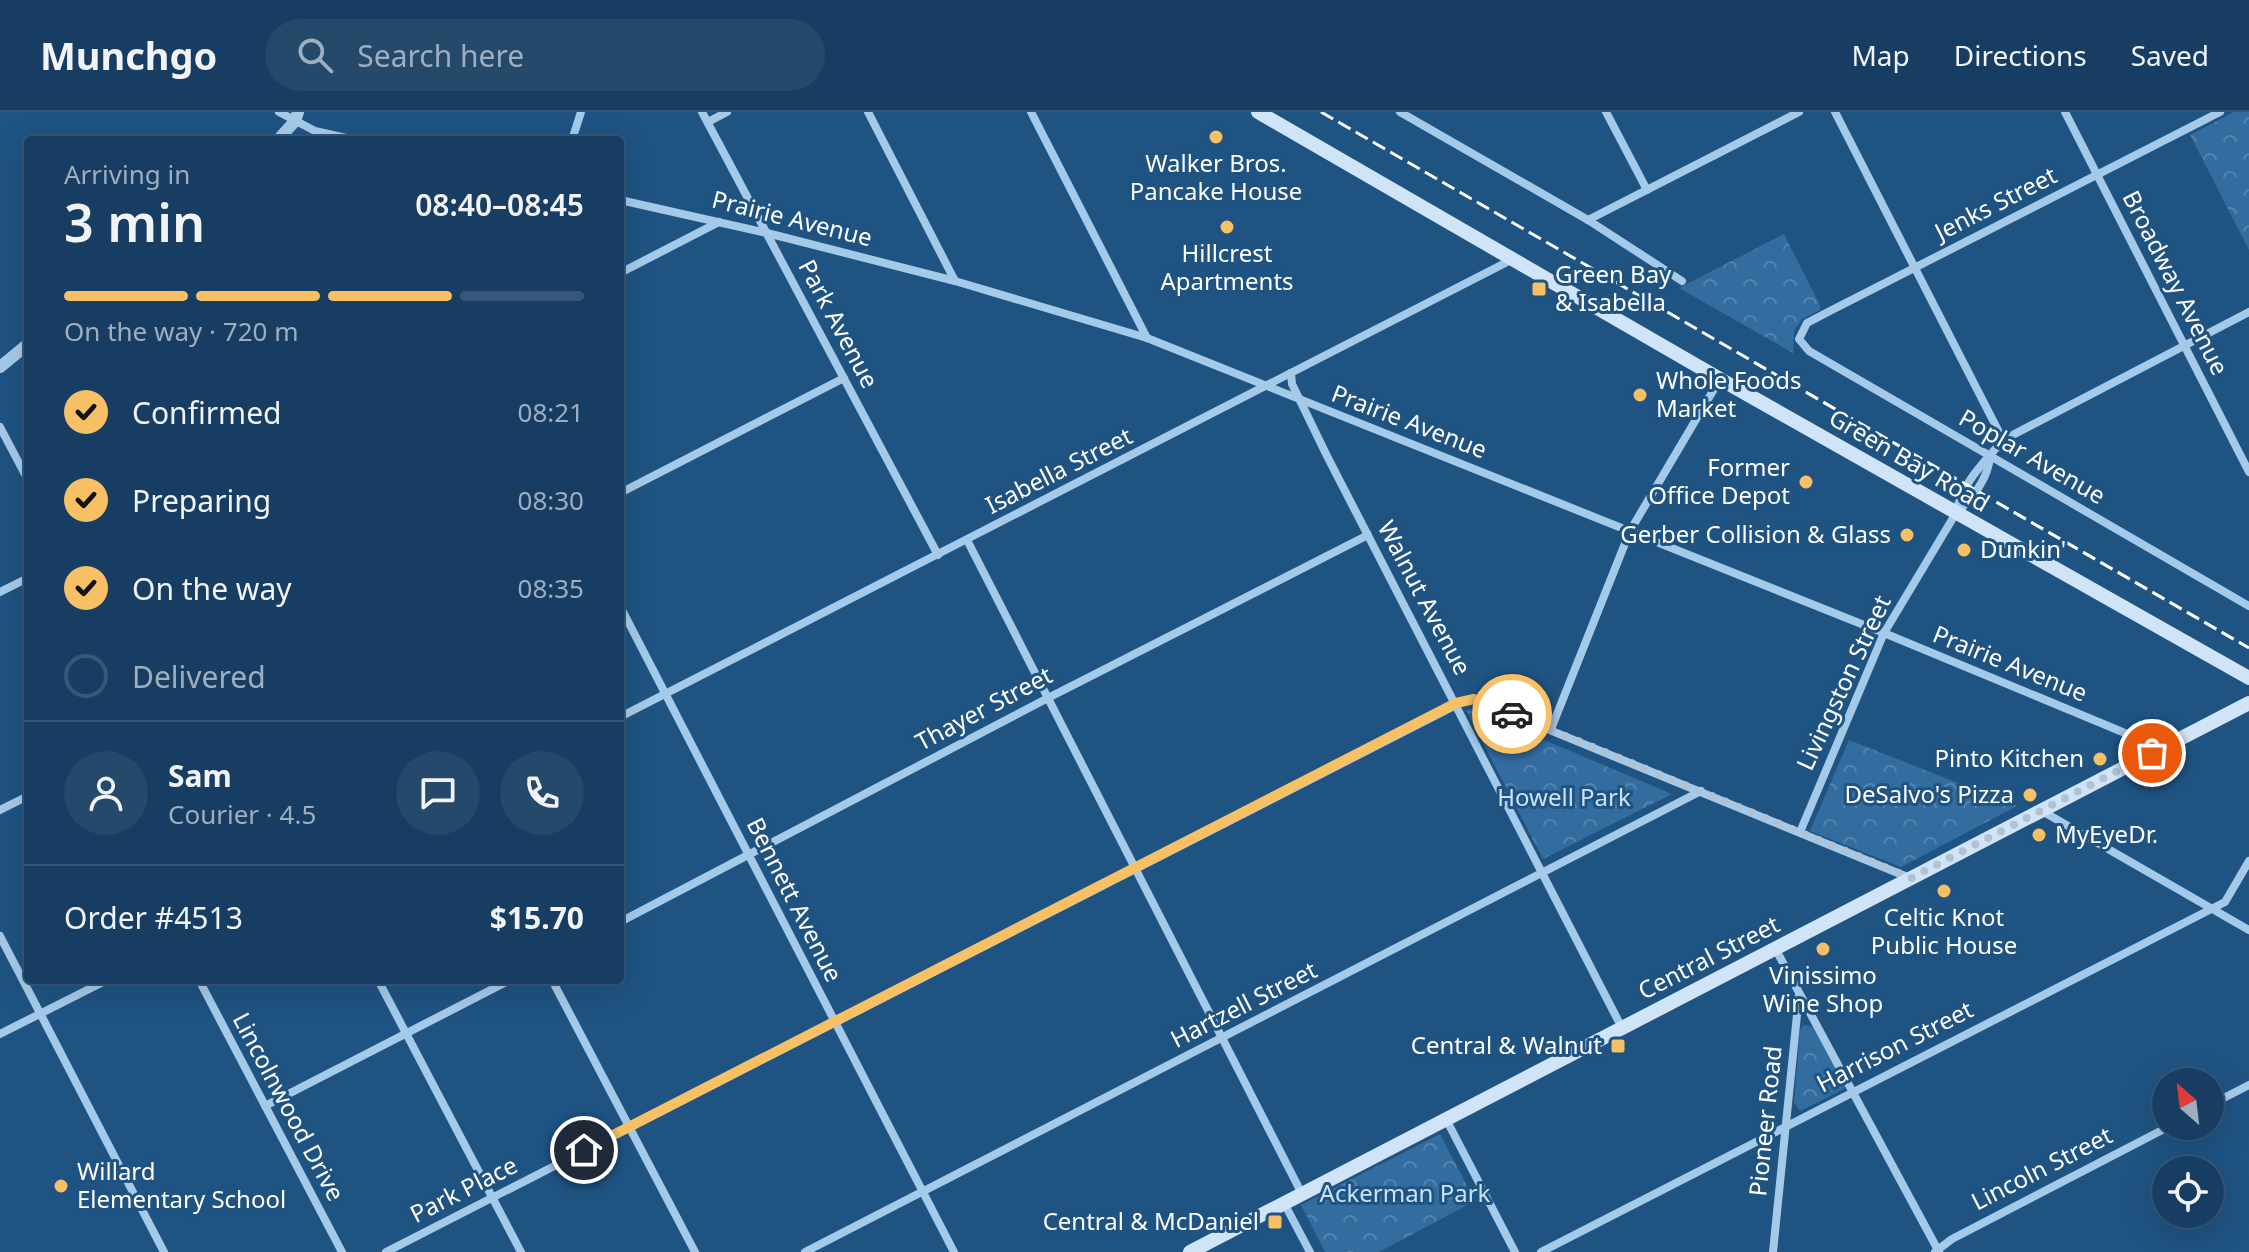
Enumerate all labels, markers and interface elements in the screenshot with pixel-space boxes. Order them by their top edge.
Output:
search box [265,19,825,91]
text: Munchgo [40,29,217,81]
icon: search [293,33,337,77]
text: Search here [357,35,524,76]
text: Map [1851,36,1910,74]
text: Directions [1954,36,2087,74]
text: Saved [2131,36,2209,74]
marker: Walker Bros. Pancake House [1207,128,1225,146]
place label: Walker Bros. Pancake House [1130,146,1302,207]
text: Arriving in [64,156,190,192]
street label: Jenks Street [1927,158,2062,248]
street label: Prairie Avenue [709,182,876,253]
text: 08:40–08:45 [415,184,584,225]
street label: Broadway Avenue [2116,184,2237,380]
text: 3 min [64,186,205,257]
marker: Hillcrest Apartments [1218,218,1236,236]
place label: Hillcrest Apartments [1160,236,1294,297]
street label: Park Avenue [792,253,887,393]
place label: Green Bay & Isabella [1555,257,1672,318]
marker: Green Bay & Isabella [1530,280,1548,298]
text: On the way · 720 m [64,313,298,349]
place label: Whole Foods Market [1656,363,1801,424]
street label: Prairie Avenue [1327,376,1492,465]
marker: Whole Foods Market [1631,386,1649,404]
icon: check [64,390,108,434]
text: Confirmed [132,392,282,433]
text: 08:21 [518,394,584,430]
street label: Green Bay Road [1823,400,1996,519]
street label: Poplar Avenue [1954,400,2112,511]
street label: Isabella Street [979,418,1138,521]
place label: Former Office Depot [1648,450,1790,511]
marker: Former Office Depot [1797,473,1815,491]
icon: check [64,478,108,522]
text: Preparing [132,480,271,521]
text: 08:30 [518,482,584,518]
street label: Walnut Avenue [1371,514,1480,680]
place label: Gerber Collision & Glass [1620,517,1891,550]
marker: Gerber Collision & Glass [1898,526,1916,544]
place label: Dunkin' [1980,532,2066,565]
marker: Dunkin' [1955,541,1973,559]
icon: check [64,566,108,610]
text: On the way [132,568,292,609]
text: 08:35 [518,570,584,606]
street label: Livingston Street [1788,589,1898,775]
street label: Prairie Avenue [1928,617,2093,709]
text: Delivered [132,656,266,697]
street label: Thayer Street [909,658,1058,758]
courier [1472,674,1552,754]
icon: car [1490,692,1534,736]
pin [2118,719,2186,787]
icon: bag [2130,731,2174,775]
place label: Pinto Kitchen [1935,741,2084,774]
marker: Pinto Kitchen [2091,750,2109,768]
button: person [64,751,148,835]
button: chat [396,751,480,835]
button: phone [500,751,584,835]
text: Sam [168,755,232,796]
place label: DeSalvo's Pizza [1844,777,2014,810]
park label: Howell Park [1497,780,1631,813]
marker: DeSalvo's Pizza [2021,786,2039,804]
text: Courier · 4.5 [168,796,316,832]
street label: Bennett Avenue [740,812,851,987]
place label: MyEyeDr. [2055,817,2158,850]
marker: MyEyeDr. [2030,826,2048,844]
marker: Celtic Knot Public House [1935,882,1953,900]
text: Order #4513 [64,897,243,938]
text: $15.70 [490,897,584,938]
place label: Celtic Knot Public House [1871,900,2017,961]
street label: Central Street [1632,907,1785,1006]
marker: Vinissimo Wine Shop [1814,940,1832,958]
street label: Hartzell Street [1164,952,1323,1055]
place label: Vinissimo Wine Shop [1763,958,1883,1019]
street label: Harrison Street [1810,992,1978,1099]
street label: Lincolnwood Drive [226,1006,353,1206]
place label: Central & Walnut [1411,1028,1602,1061]
marker: Central & Walnut [1609,1037,1627,1055]
street label: Pioneer Road [1740,1044,1789,1198]
north arrow [2152,1068,2224,1140]
map controls [2152,1068,2224,1228]
pin [550,1116,618,1184]
street label: Lincoln Street [1965,1118,2118,1217]
icon: home [562,1128,606,1172]
street label: Park Place [404,1148,523,1230]
place label: Willard Elementary School [77,1154,286,1215]
button: locate [2152,1156,2224,1228]
park label: Ackerman Park [1320,1176,1491,1209]
marker: Willard Elementary School [52,1177,70,1195]
place label: Central & McDaniel [1043,1204,1259,1237]
marker: Central & McDaniel [1266,1213,1284,1231]

